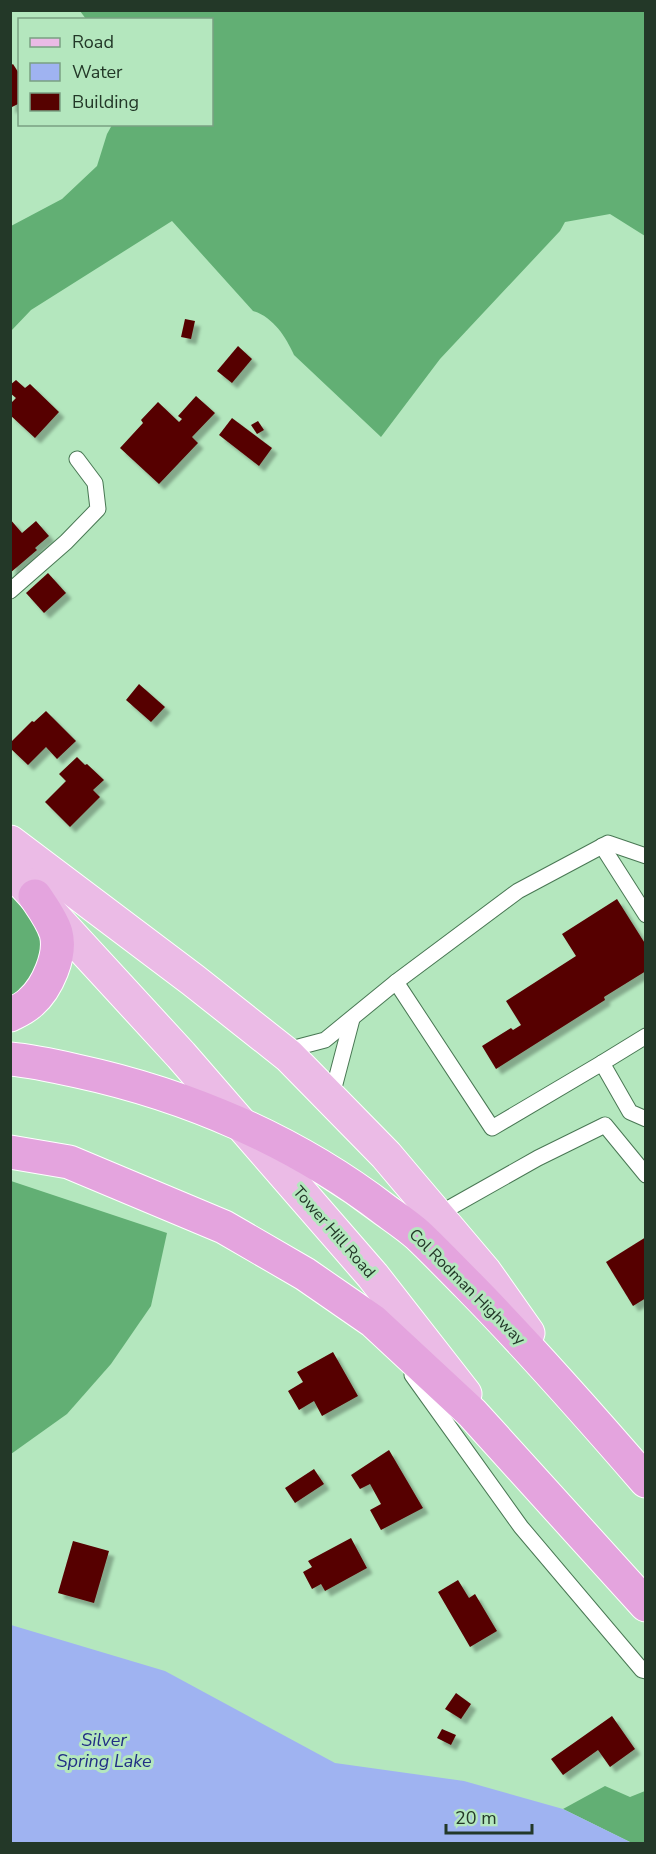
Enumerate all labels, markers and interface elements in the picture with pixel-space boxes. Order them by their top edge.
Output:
legend [18,18,213,126]
text: Road [72,30,114,54]
text: Water [72,60,123,84]
text: Building [72,90,139,114]
street label: Tower Hill Road [288,1181,380,1283]
street label: Col Rodman Highway [404,1224,531,1351]
water label: Silver Spring Lake [56,1728,152,1773]
scale bar [446,1797,532,1835]
text: 20 m [455,1806,497,1830]

